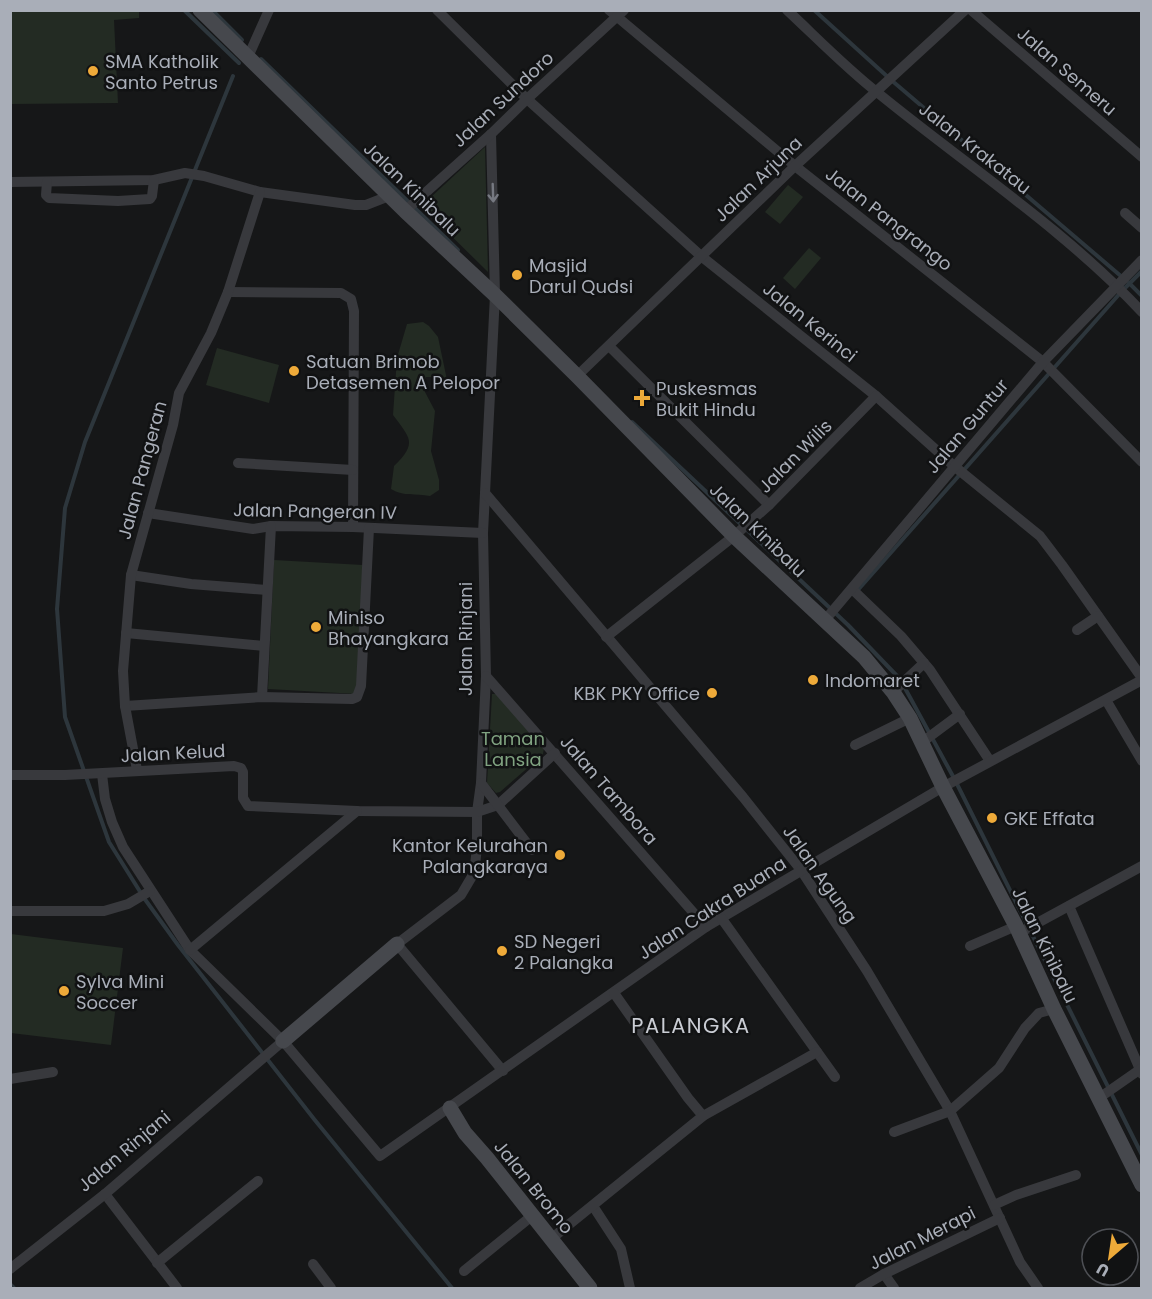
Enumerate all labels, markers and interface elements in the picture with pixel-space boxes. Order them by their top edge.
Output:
street label: Jalan Semeru [1012,21,1122,121]
street label: Jalan Sundoro [447,45,559,153]
place label: SMA Katholik Santo Petrus [105,49,219,95]
marker: SMA Katholik Santo Petrus [86,64,100,78]
street label: Jalan Krakatau [914,96,1036,200]
street label: Jalan Arjuna [709,131,807,227]
street label: Jalan Kinibalu [358,136,466,242]
street label: Jalan Pangrango [820,161,958,277]
one-way arrow [487,182,499,202]
place label: Masjid Darul Qudsi [529,253,633,299]
marker: Masjid Darul Qudsi [510,268,524,282]
street label: Jalan Kerinci [758,276,862,368]
place label: Satuan Brimob Detasemen A Pelopor [306,349,500,395]
marker: Satuan Brimob Detasemen A Pelopor [287,364,301,378]
street label: Jalan Guntur [920,373,1014,479]
place label: Puskesmas Bukit Hindu [656,376,757,422]
marker: Puskesmas Bukit Hindu [633,389,651,407]
street label: Jalan Pangeran [111,398,173,542]
street label: Jalan Wilis [753,414,837,498]
street label: Jalan Kinibalu [704,477,812,583]
street label: Jalan Pangeran IV [233,497,397,525]
street label: Jalan Rinjani [453,582,478,696]
place label: Miniso Bhayangkara [328,605,449,651]
marker: Miniso Bhayangkara [309,620,323,634]
place label: Indomaret [825,668,920,693]
marker: Indomaret [806,673,820,687]
place label: KBK PKY Office [574,681,700,706]
marker: KBK PKY Office [705,686,719,700]
park label: Taman Lansia [481,726,545,772]
street label: Jalan Tambora [554,730,664,850]
street label: Jalan Kelud [120,738,226,768]
place label: GKE Effata [1004,806,1095,831]
marker: GKE Effata [985,811,999,825]
street label: Jalan Agung [777,820,863,928]
place label: Kantor Kelurahan Palangkaraya [392,833,548,879]
marker: Kantor Kelurahan Palangkaraya [553,848,567,862]
street label: Jalan Cakra Buana [633,851,791,965]
street label: Jalan Kinibalu [1006,883,1084,1007]
place label: SD Negeri 2 Palangka [514,929,613,975]
marker: SD Negeri 2 Palangka [495,944,509,958]
place label: Sylva Mini Soccer [76,969,164,1015]
marker: Sylva Mini Soccer [57,984,71,998]
district label: PALANGKA [631,1011,751,1040]
street label: Jalan Rinjani [72,1105,176,1197]
street label: Jalan Bromo [488,1135,580,1239]
street label: Jalan Merapi [864,1200,980,1276]
north arrow [1080,1227,1140,1287]
text: U [1092,1257,1113,1282]

